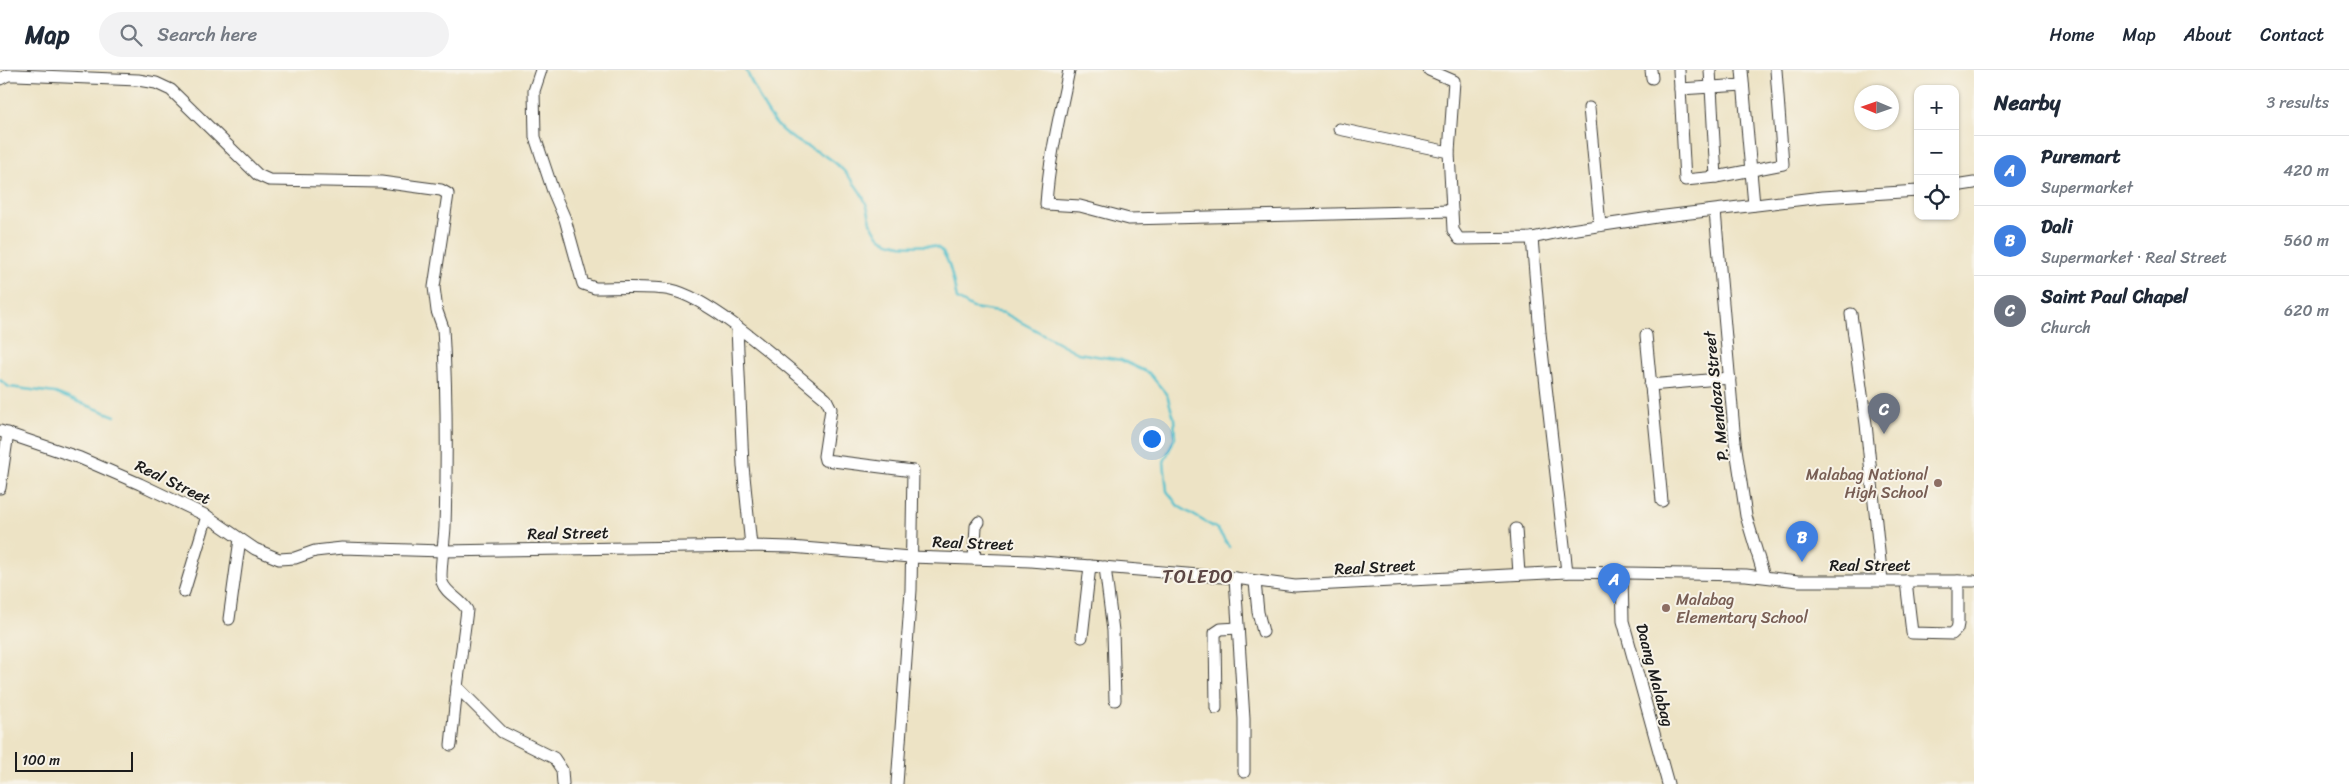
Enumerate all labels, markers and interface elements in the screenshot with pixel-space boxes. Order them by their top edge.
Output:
search box [99,12,449,57]
text: Map [25,14,69,56]
text: Search here [157,18,257,51]
text: Home [2050,19,2095,51]
text: Map [2123,19,2156,51]
text: About [2184,19,2232,51]
text: Contact [2260,19,2324,51]
icon: search [117,21,145,49]
text: Nearby [1994,84,2060,122]
north arrow [1854,85,1899,130]
map controls [1914,85,1959,220]
button: + [1914,85,1959,130]
text: 3 results [2266,88,2329,117]
button: − [1914,130,1959,175]
text: Puremart [2041,140,2121,173]
text: A [2005,156,2015,185]
text: 420 m [2283,156,2329,185]
text: Supermarket [2041,173,2133,202]
button: locate [1914,175,1959,220]
text: Dali [2041,210,2073,243]
text: B [2005,226,2015,255]
text: 560 m [2284,226,2329,255]
text: Supermarket · Real Street [2041,243,2227,272]
text: Saint Paul Chapel [2041,280,2188,313]
text: C [2005,296,2015,325]
text: 620 m [2284,296,2329,325]
text: Church [2041,313,2091,342]
street label: P. Mendoza Street [1695,329,1737,462]
pin: C [1868,393,1900,434]
your location [1139,426,1165,452]
street label: Real Street [130,451,216,513]
place label: Malabag National High School [1806,460,1928,507]
marker: Malabag National High School [1932,477,1944,489]
street label: Real Street [527,518,609,548]
pin: B [1786,521,1818,562]
street label: Real Street [932,527,1014,559]
street label: Real Street [1334,550,1416,584]
street label: Real Street [1829,551,1911,580]
district label: TOLEDO [1162,560,1234,593]
pin: A [1598,563,1630,604]
place label: Malabag Elementary School [1676,585,1808,632]
marker: Malabag Elementary School [1660,602,1672,614]
street label: Daang Malabag [1627,620,1683,730]
text: 100 m [22,748,60,773]
scale bar [15,749,132,772]

